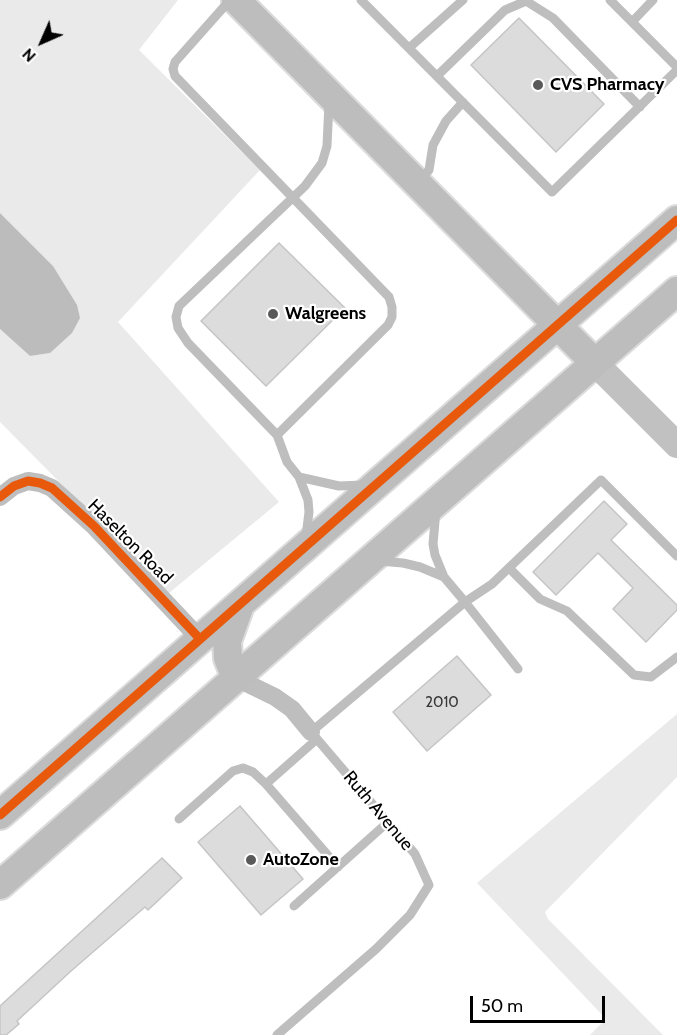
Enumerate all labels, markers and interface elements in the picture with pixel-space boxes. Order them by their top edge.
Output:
north arrow [12,12,72,72]
text: N [18,44,40,66]
place label: CVS Pharmacy [550,74,664,96]
marker: CVS Pharmacy [531,78,545,92]
place label: Walgreens [285,303,366,325]
marker: Walgreens [266,307,280,321]
street label: Haselton Road [83,495,177,589]
house number: 2010 [425,694,459,712]
street label: Ruth Avenue [339,767,417,855]
place label: AutoZone [263,849,339,871]
marker: AutoZone [244,853,258,867]
scale bar [473,984,608,1022]
text: 50 m [481,995,523,1017]

